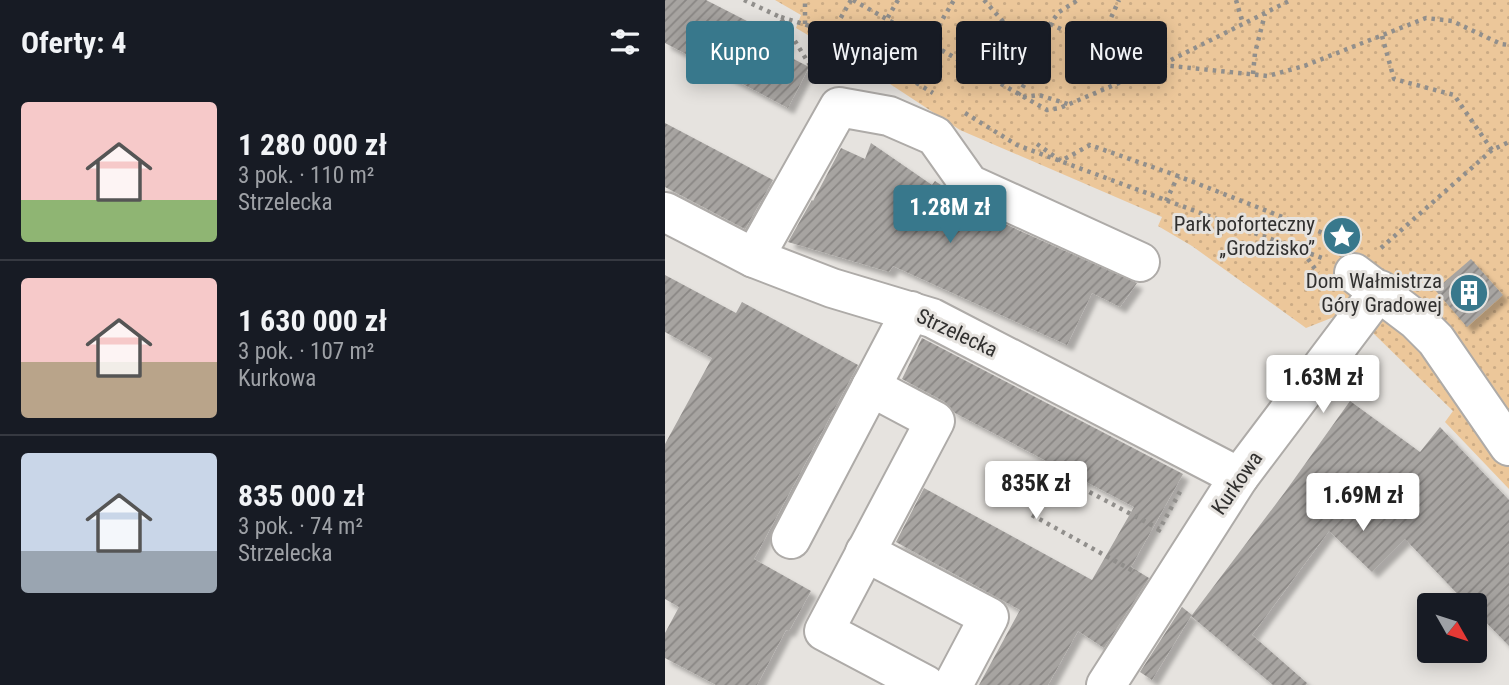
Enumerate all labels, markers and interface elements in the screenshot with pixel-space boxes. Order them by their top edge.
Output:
chip: Kupno [686,21,794,84]
chip: Wynajem [808,21,942,84]
chip: Filtry [956,21,1051,84]
chip: Nowe [1065,21,1167,84]
icon: filters [606,23,644,61]
text: Oferty: 4 [21,25,126,60]
text: 1 280 000 zł [238,127,387,162]
icon: home [77,130,161,214]
text: 3 pok. · 110 m² [238,162,374,189]
pin: 1.28M zł [878,186,1022,245]
text: Strzelecka [238,189,333,216]
text: 1.28M zł [909,194,991,221]
place label: Park poforteczny „Grodzisko” [1174,212,1315,260]
place icon: Park poforteczny „Grodzisko” [1321,215,1363,257]
place label: Dom Wałmistrza Góry Gradowej [1306,269,1442,317]
building icon: Dom Wałmistrza Góry Gradowej [1448,272,1490,314]
text: 1 630 000 zł [238,303,387,338]
street label: Strzelecka [913,304,1001,362]
icon: home [77,306,161,390]
text: 3 pok. · 107 m² [238,338,374,365]
pin: 1.63M zł [1251,356,1395,415]
text: 1.63M zł [1282,364,1364,391]
text: Kurkowa [238,365,316,392]
street label: Kurkowa [1207,447,1267,519]
pin: 835K zł [971,462,1101,521]
text: 835K zł [1001,470,1071,497]
pin: 1.69M zł [1291,474,1435,533]
text: 835 000 zł [238,478,365,513]
icon: home [77,481,161,565]
text: 1.69M zł [1322,482,1404,509]
text: 3 pok. · 74 m² [238,513,363,540]
text: Strzelecka [238,540,333,567]
north arrow [1417,593,1487,663]
map controls [1417,593,1487,663]

